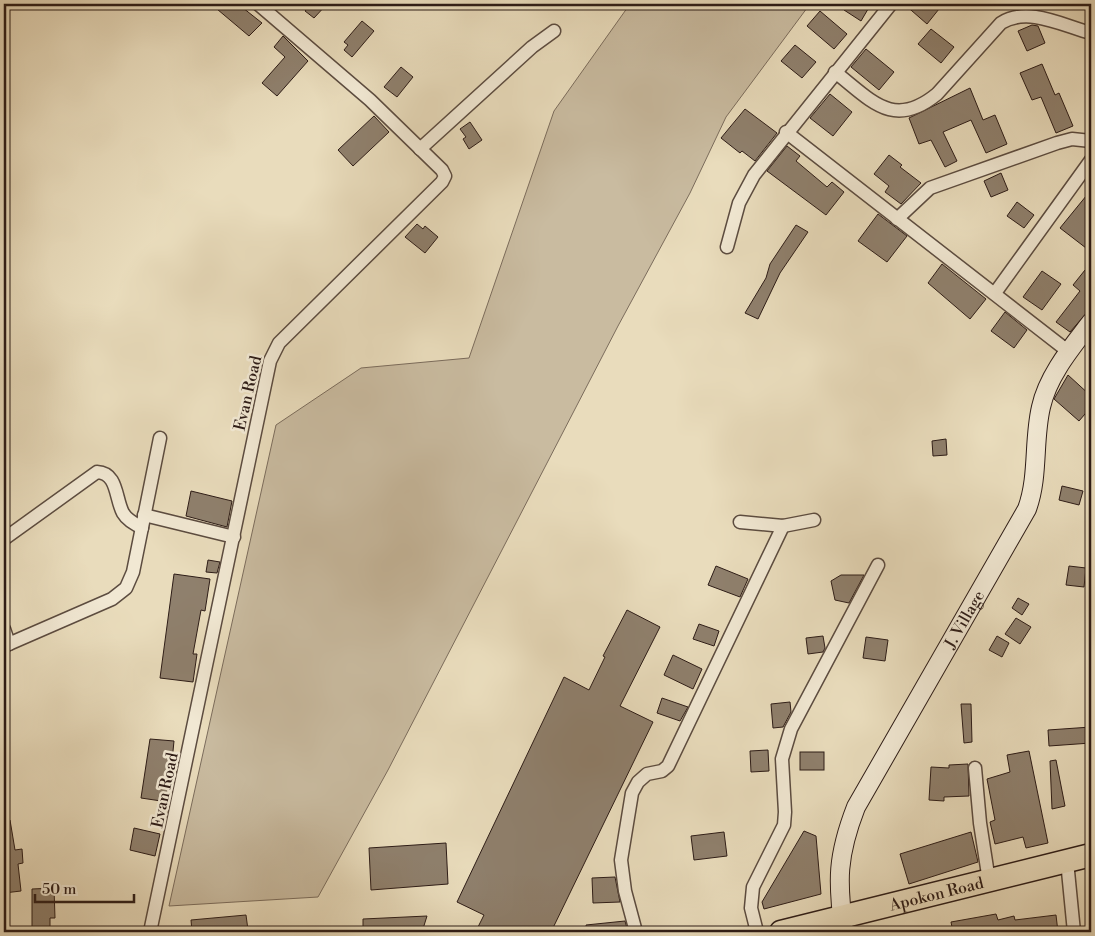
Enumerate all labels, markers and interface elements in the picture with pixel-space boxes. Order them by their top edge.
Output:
street label: Evan Road [230,354,266,433]
street label: J. Village [940,587,989,653]
street label: Evan Road [147,751,183,830]
scale bar [35,871,134,903]
street label: Apokon Road [886,873,986,916]
text: 50 m [42,880,76,899]

